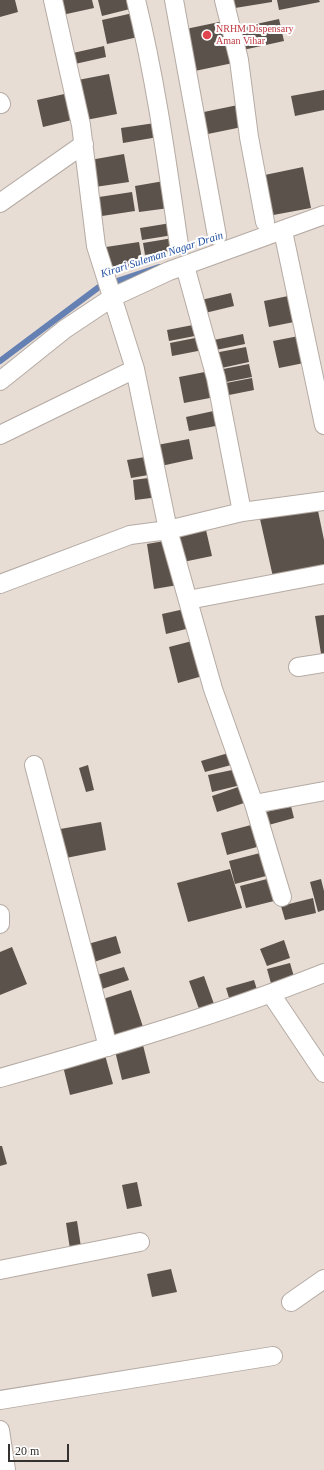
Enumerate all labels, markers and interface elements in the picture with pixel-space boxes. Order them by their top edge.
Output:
place label: NRHM Dispensary Aman Vihar [216,23,293,46]
marker: NRHM Dispensary Aman Vihar [201,29,213,41]
water label: Kirari Suleman Nagar Drain [99,229,225,281]
scale bar [10,1436,71,1462]
text: 20 m [15,1444,39,1458]

